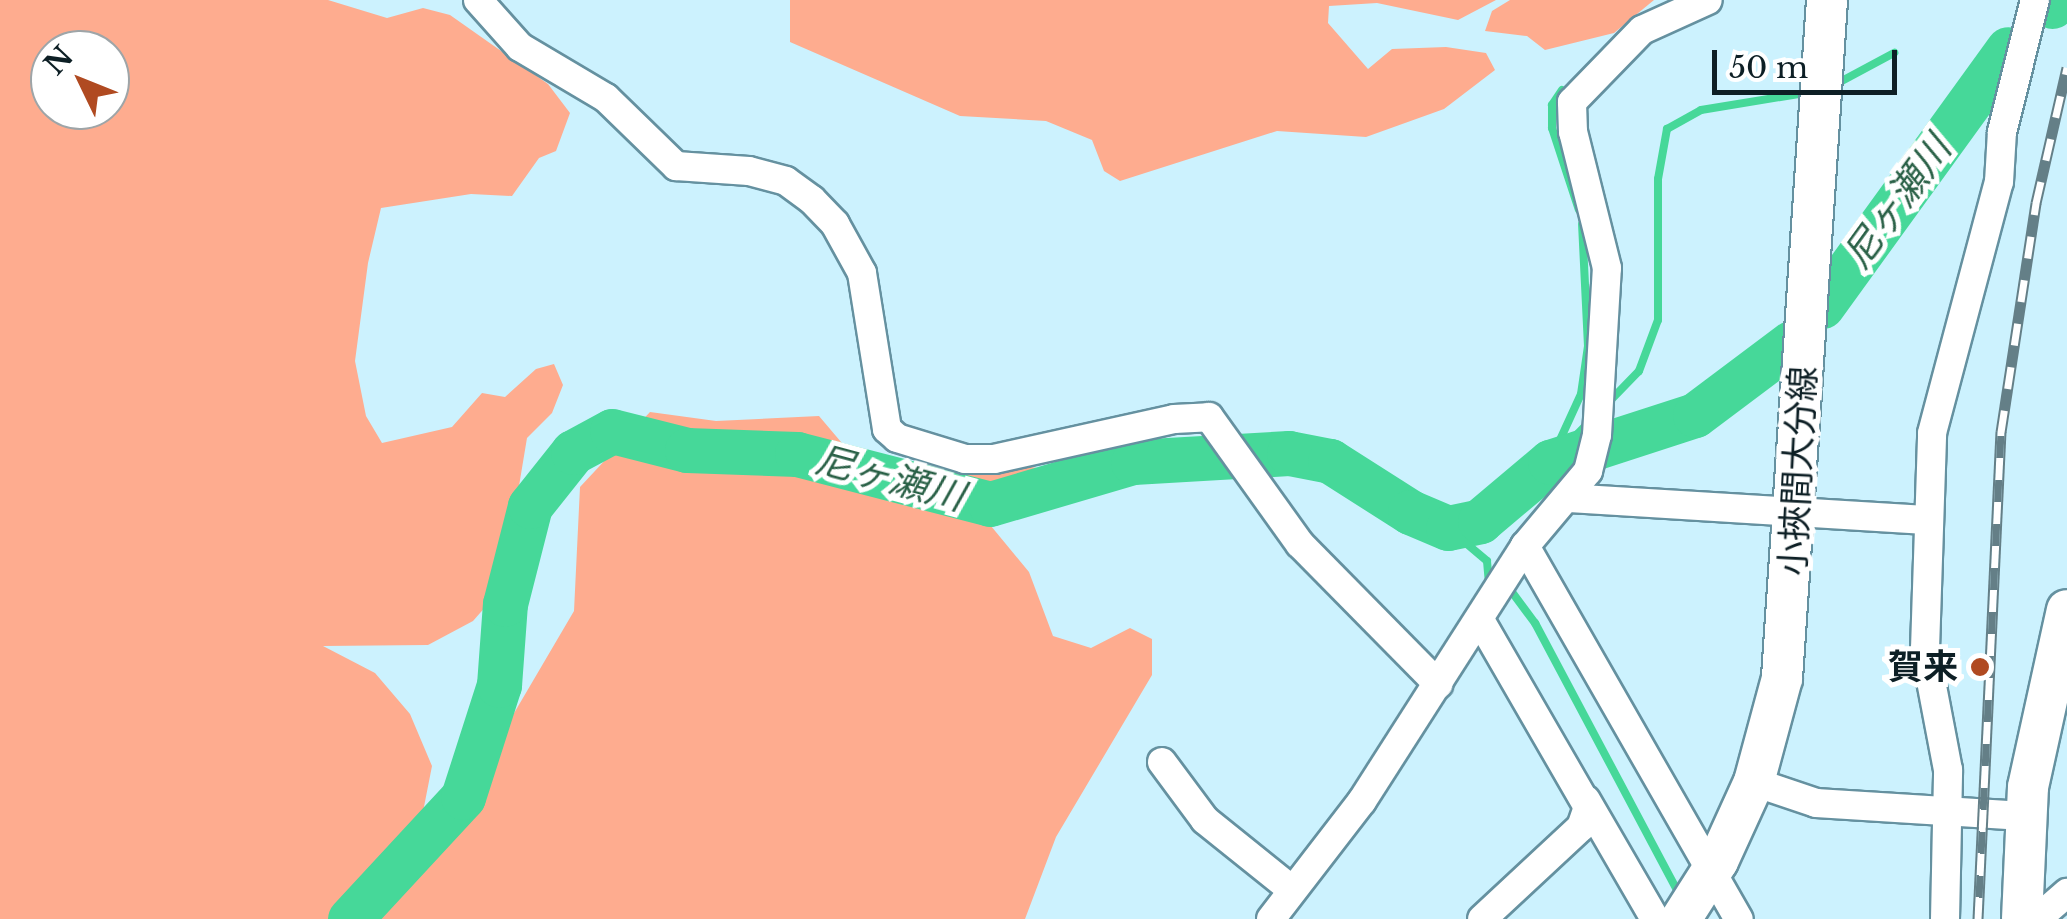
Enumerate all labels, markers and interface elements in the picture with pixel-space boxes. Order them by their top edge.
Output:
north arrow [30,30,130,130]
scale bar [1717,30,1902,92]
text: N [37,39,81,82]
text: 50 m [1729,49,1808,86]
water label: 尼ヶ瀬川 [1834,127,1960,277]
street label: 小挾間大分線 [1772,365,1824,577]
water label: 尼ヶ瀬川 [811,436,969,520]
place label: 賀来 [1888,646,1958,688]
marker: 賀来 [1967,654,1993,680]

